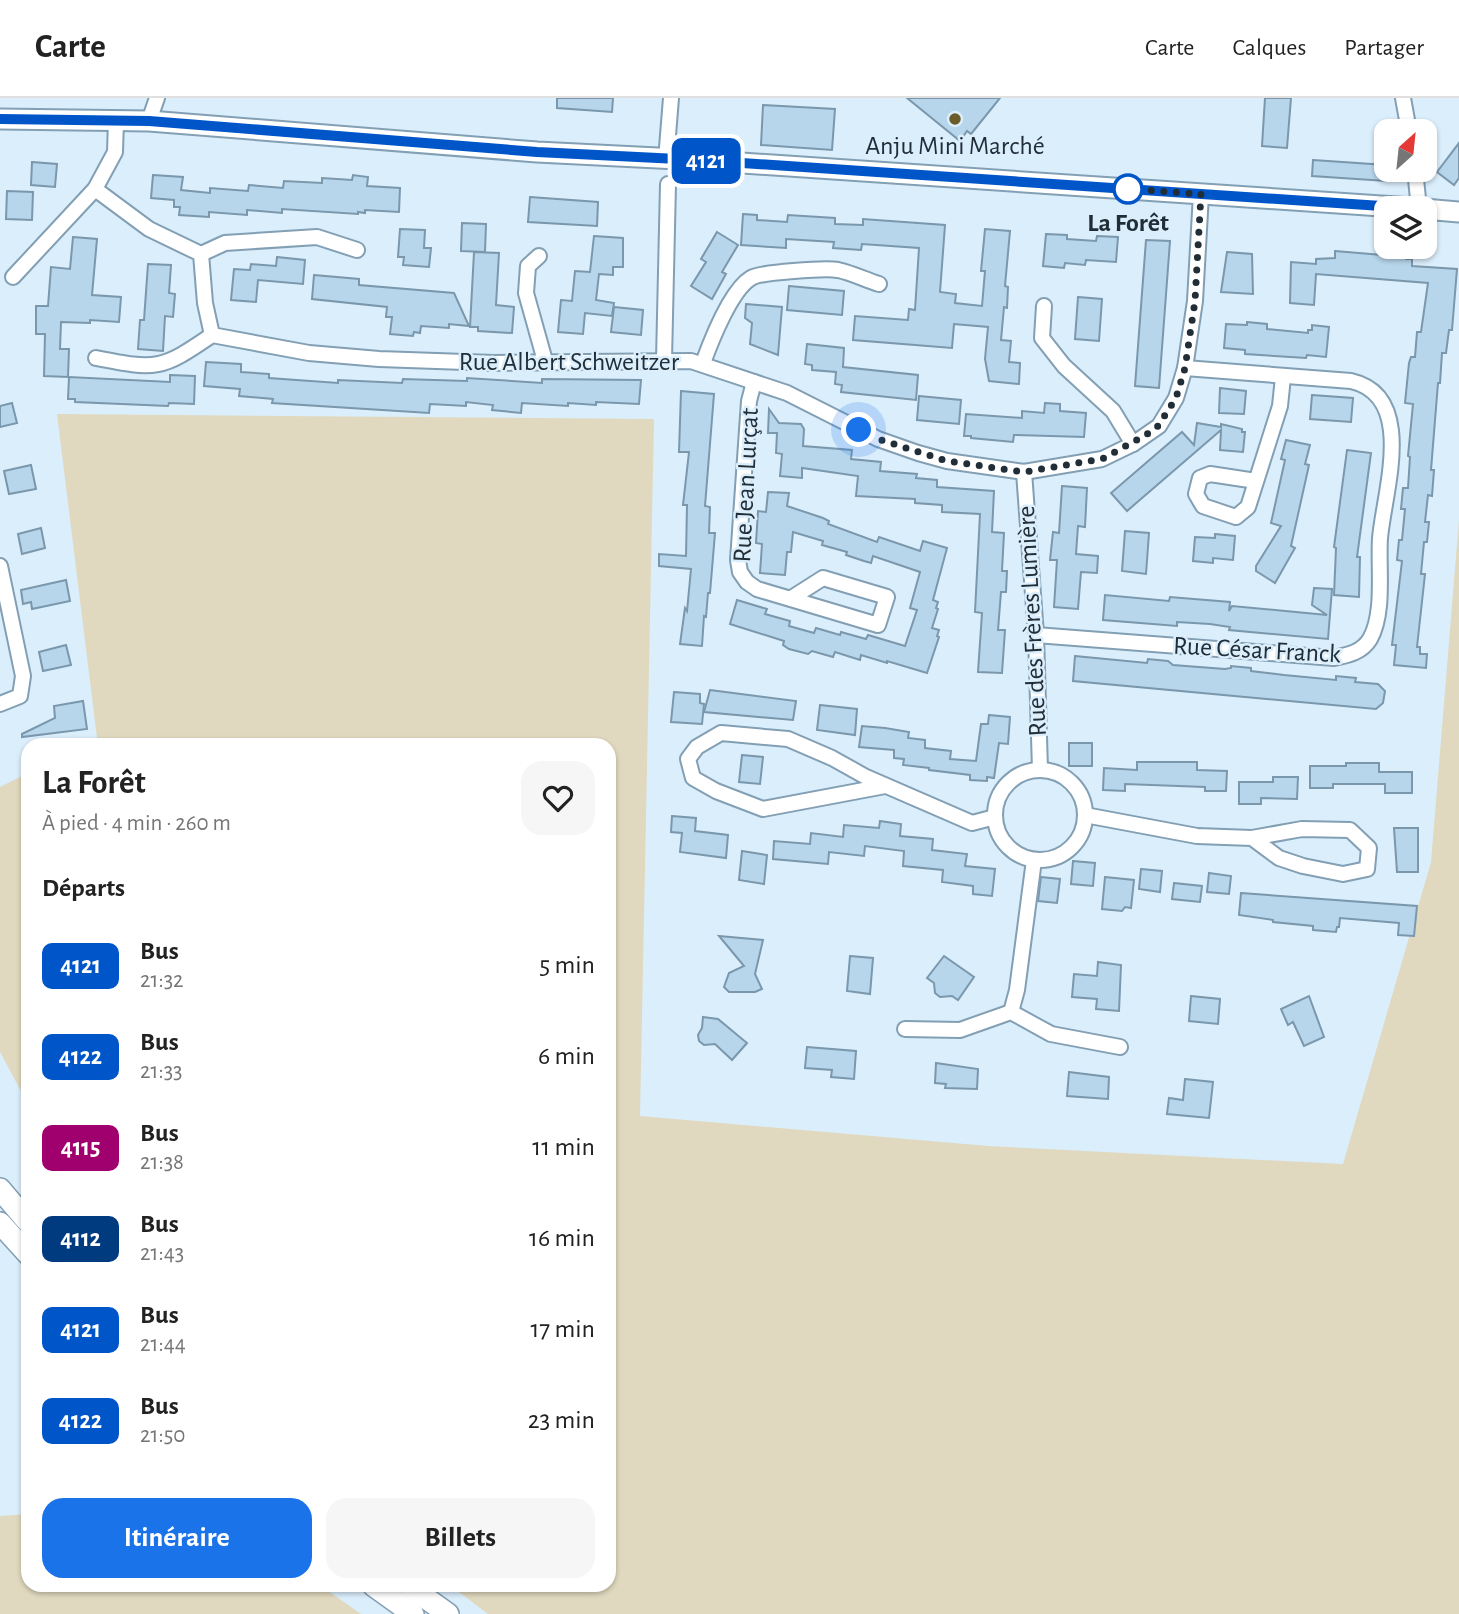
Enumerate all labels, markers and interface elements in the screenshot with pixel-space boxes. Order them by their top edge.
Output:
text: Carte [35,31,106,64]
text: Carte [1145,36,1194,60]
text: Calques [1232,36,1306,60]
text: Partager [1344,36,1424,60]
marker: Anju Mini Marché [947,111,963,127]
north arrow [1374,119,1437,182]
map controls [1374,119,1437,259]
place label: Anju Mini Marché [865,133,1045,159]
line badge: 4121 [657,138,755,184]
text: 4121 [686,149,726,173]
marker: La Forêt [1113,174,1143,204]
button: layers [1374,196,1437,259]
place label: La Forêt [1087,210,1169,236]
street label: Rue Albert Schweitzer [459,349,680,375]
street label: Rue Jean Lurçat [729,407,763,563]
your location [841,412,876,447]
street label: Rue des Frères Lumière [1013,505,1051,737]
street label: Rue César Franck [1172,633,1342,667]
button: heart [521,761,595,835]
text: La Forêt [42,767,146,800]
text: À pied · 4 min · 260 m [42,812,231,835]
text: Départs [42,875,125,901]
text: Bus [140,938,179,964]
text: 5 min [539,952,595,978]
text: 4121 [60,954,101,978]
text: 21:32 [140,969,184,992]
text: Bus [140,1029,179,1055]
text: 6 min [538,1043,595,1069]
text: 4122 [59,1045,102,1069]
text: 21:33 [140,1060,183,1083]
text: Bus [140,1120,179,1146]
text: 11 min [532,1134,595,1160]
text: 4115 [61,1136,100,1160]
text: 21:38 [140,1151,184,1174]
text: Bus [140,1211,179,1237]
text: 16 min [529,1225,595,1251]
text: 4112 [60,1227,101,1251]
text: 21:43 [140,1242,184,1265]
text: Bus [140,1302,179,1328]
text: 17 min [530,1316,595,1342]
text: 4121 [60,1318,101,1342]
text: 21:44 [140,1333,186,1356]
text: Bus [140,1393,179,1419]
text: 23 min [528,1407,595,1433]
text: 4122 [59,1409,102,1433]
text: 21:50 [140,1424,185,1447]
button: Itinéraire [42,1498,312,1578]
button: Billets [326,1498,595,1578]

